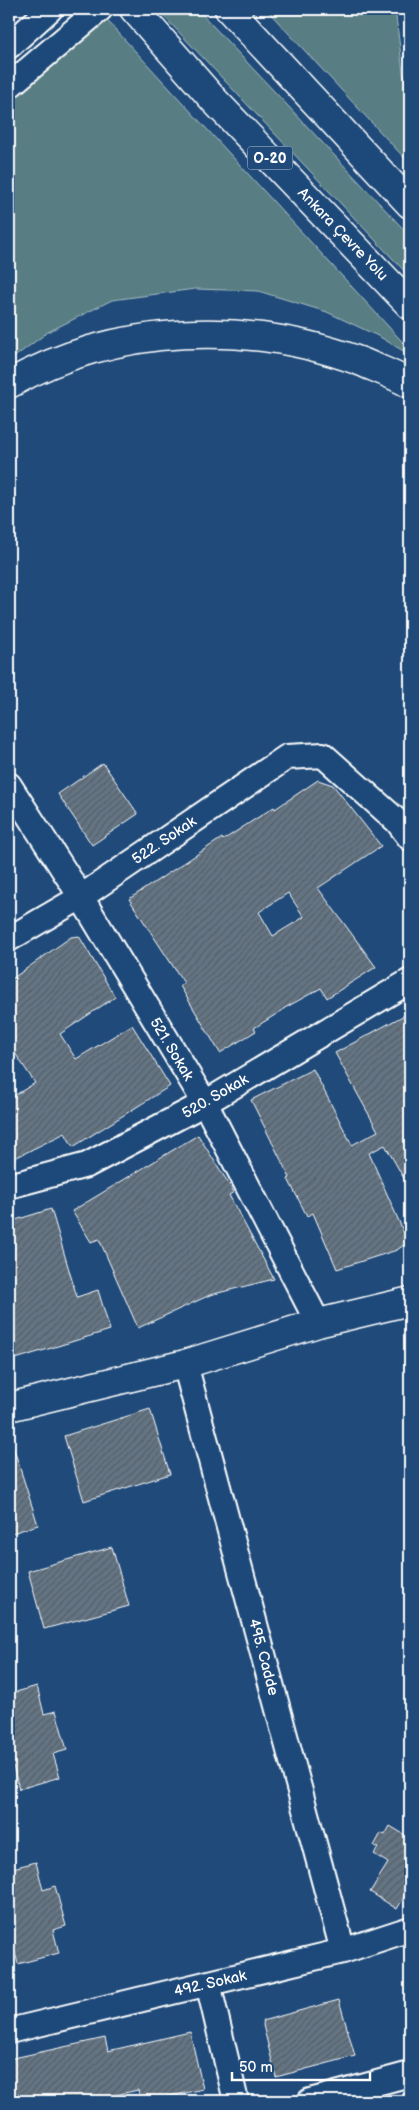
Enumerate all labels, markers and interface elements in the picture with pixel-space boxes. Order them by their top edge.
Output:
road number: O-20 [248,146,292,170]
street label: Ankara Çevre Yolu [293,184,392,285]
street label: 522. Sokak [128,812,201,869]
street label: 521. Sokak [145,1014,198,1085]
street label: 520. Sokak [179,1070,252,1123]
street label: 495. Cadde [244,1617,283,1698]
street label: 492. Sokak [172,1966,249,2001]
scale bar [232,2050,369,2082]
text: 50 m [239,2058,273,2077]

